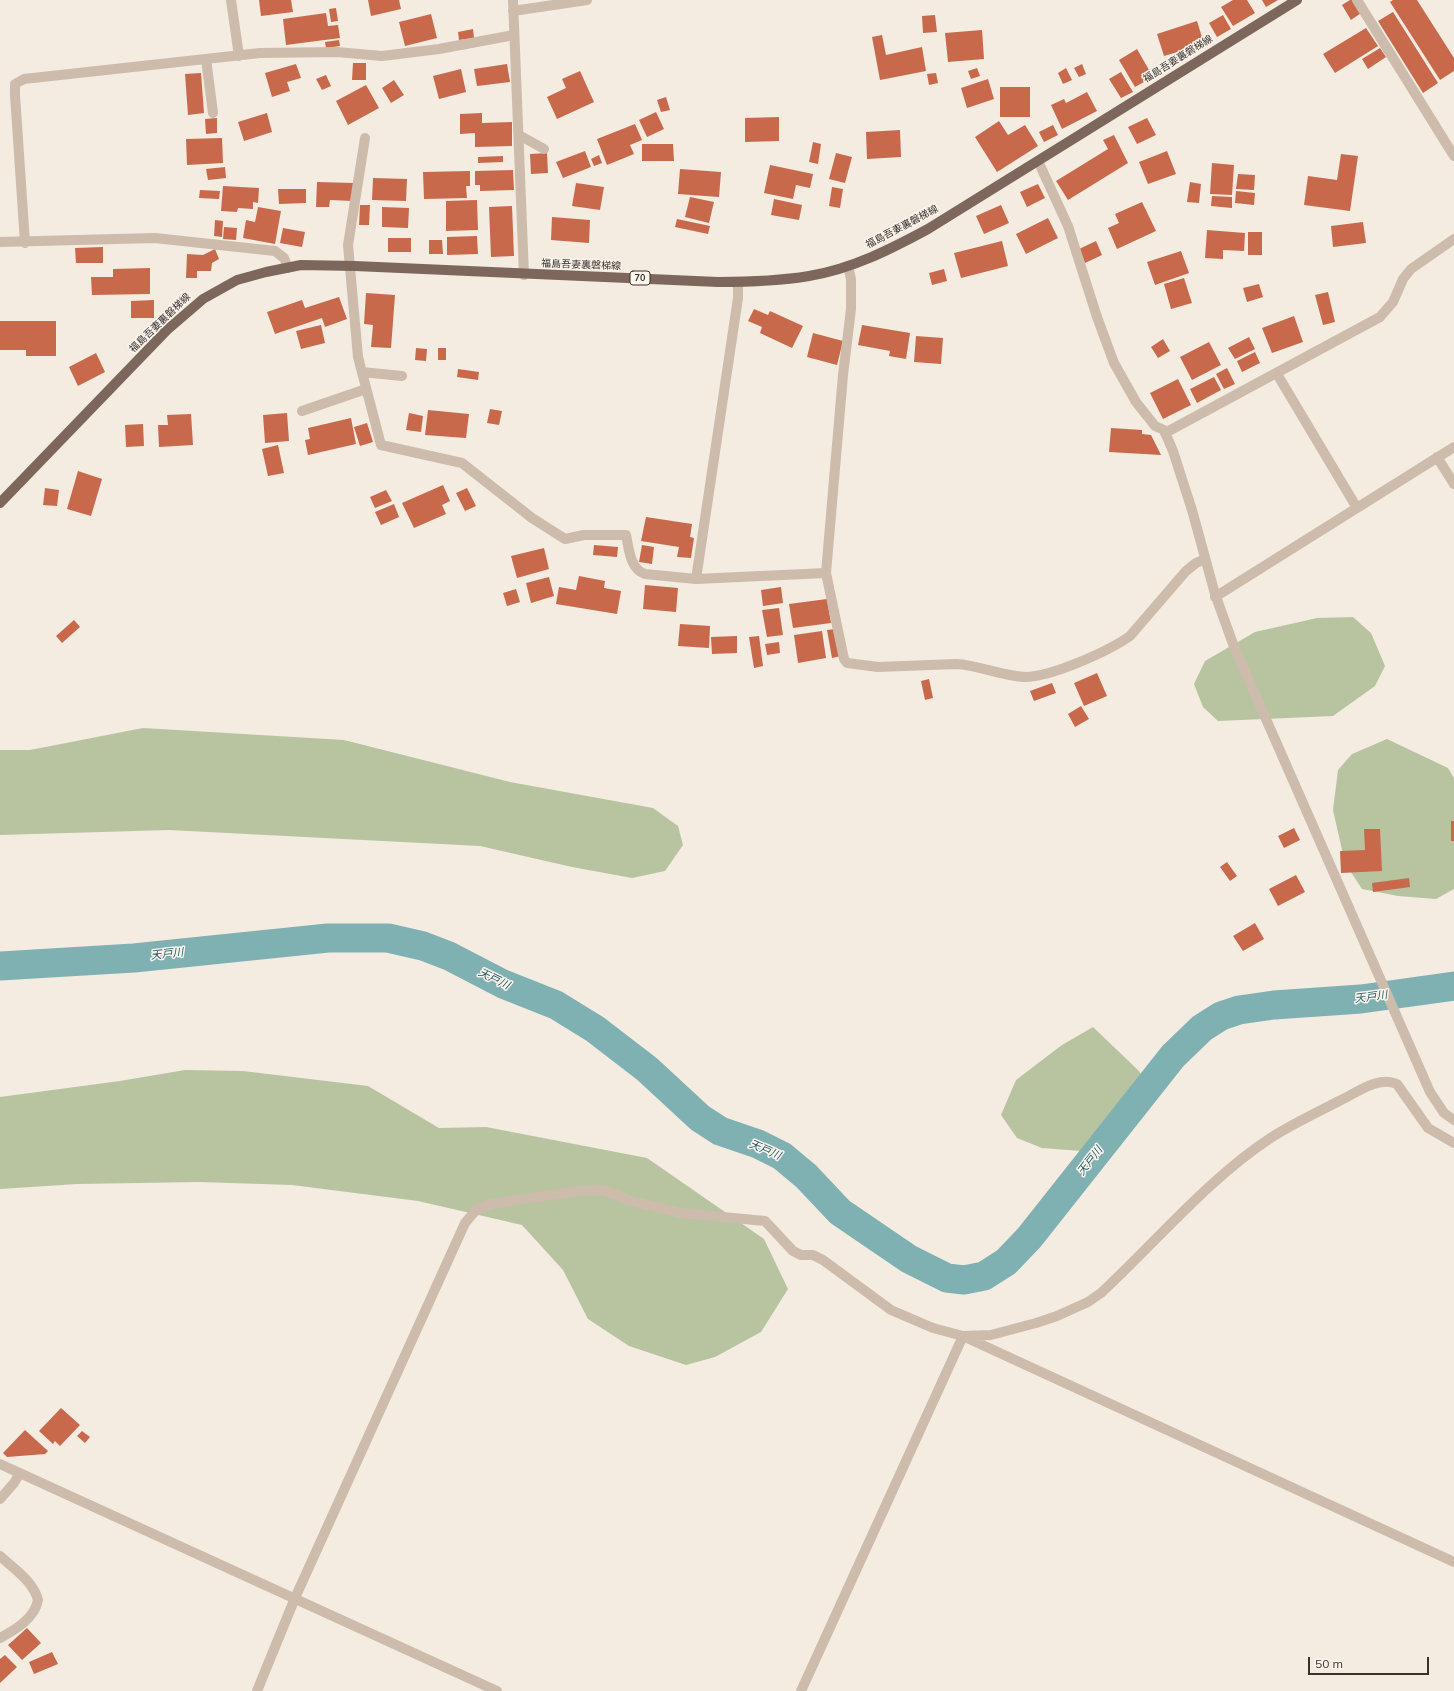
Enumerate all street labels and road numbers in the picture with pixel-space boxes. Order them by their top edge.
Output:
street label: 福島吾妻裏磐梯線 [1141,33,1215,85]
street label: 福島吾妻裏磐梯線 [864,203,940,251]
street label: 福島吾妻裏磐梯線 [541,258,621,272]
road number: 70 [630,271,650,285]
street label: 福島吾妻裏磐梯線 [127,291,193,355]

